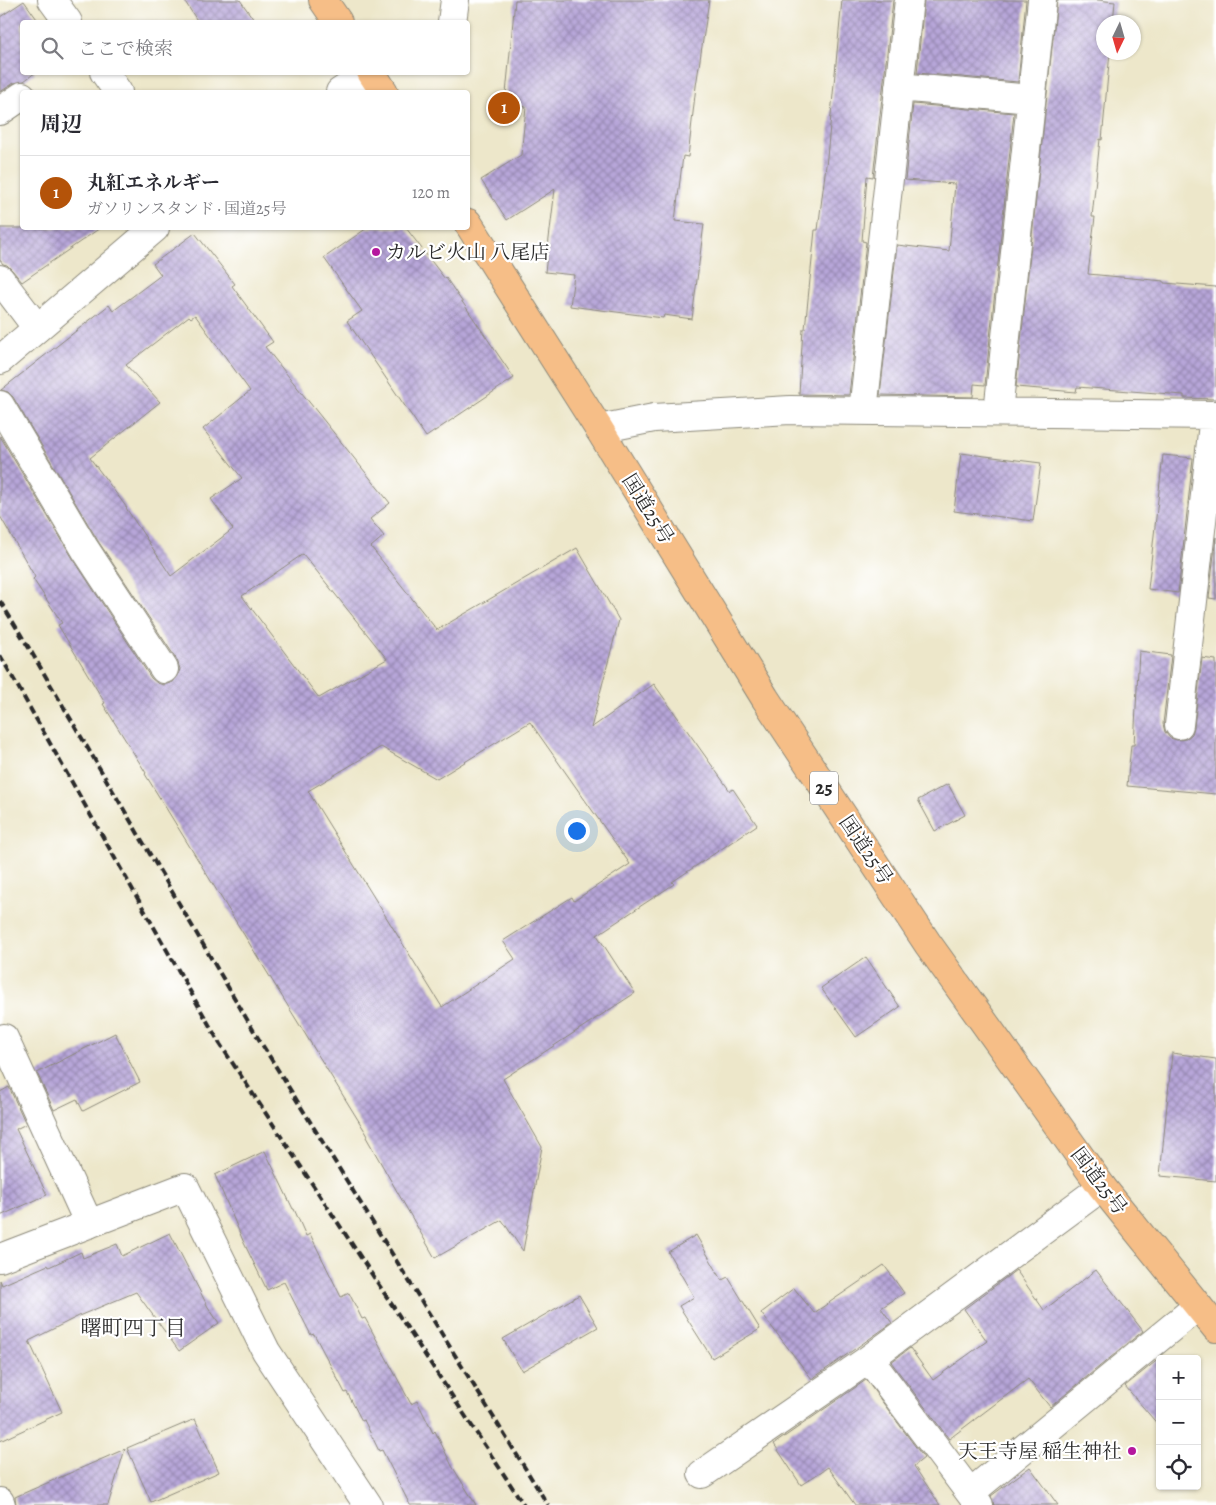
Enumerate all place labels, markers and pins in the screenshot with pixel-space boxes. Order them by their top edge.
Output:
pin: 1 [488,89,520,127]
place label: カルビ火山 八尾店 [386,239,550,266]
marker: カルビ火山 八尾店 [370,246,382,258]
place label: 天王寺屋 稲生神社 [958,1438,1122,1465]
marker: 天王寺屋 稲生神社 [1126,1445,1138,1457]

